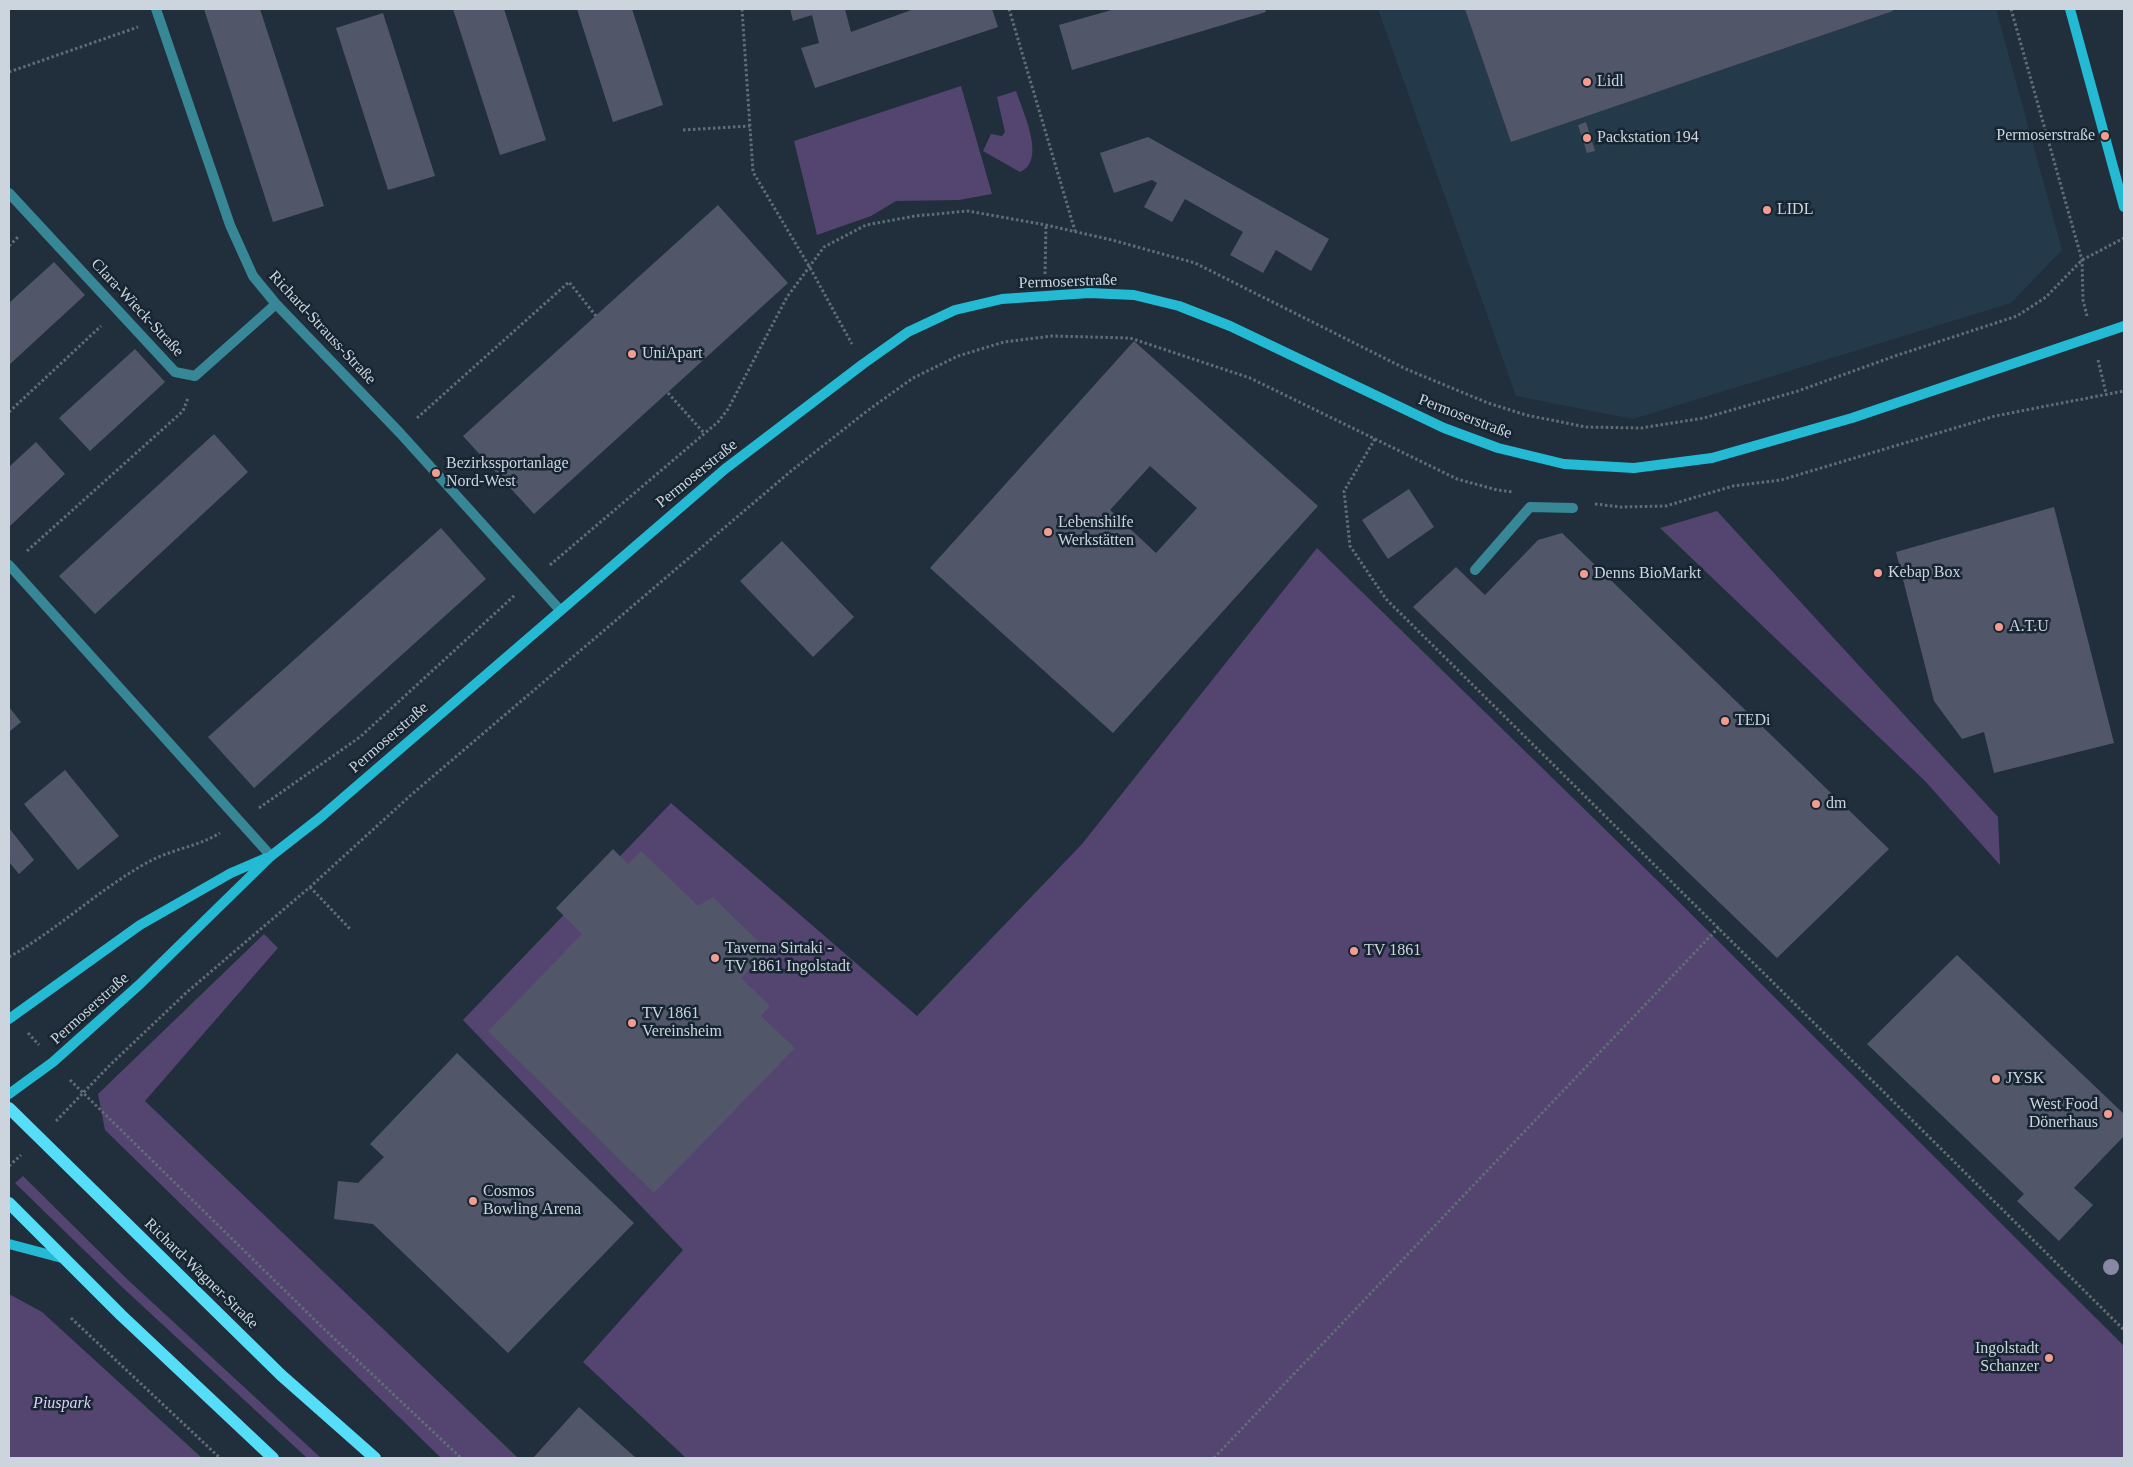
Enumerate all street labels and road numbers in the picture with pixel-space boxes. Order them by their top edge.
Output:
street label: Clara-Wieck-Straße [87,255,187,361]
street label: Richard-Strauss-Straße [264,267,380,389]
street label: Permoserstraße [1018,271,1118,293]
street label: Permoserstraße [1416,390,1514,444]
street label: Permoserstraße [653,436,741,512]
street label: Permoserstraße [345,698,433,778]
street label: Permoserstraße [47,969,133,1049]
street label: Richard-Wagner-Straße [140,1215,262,1333]

